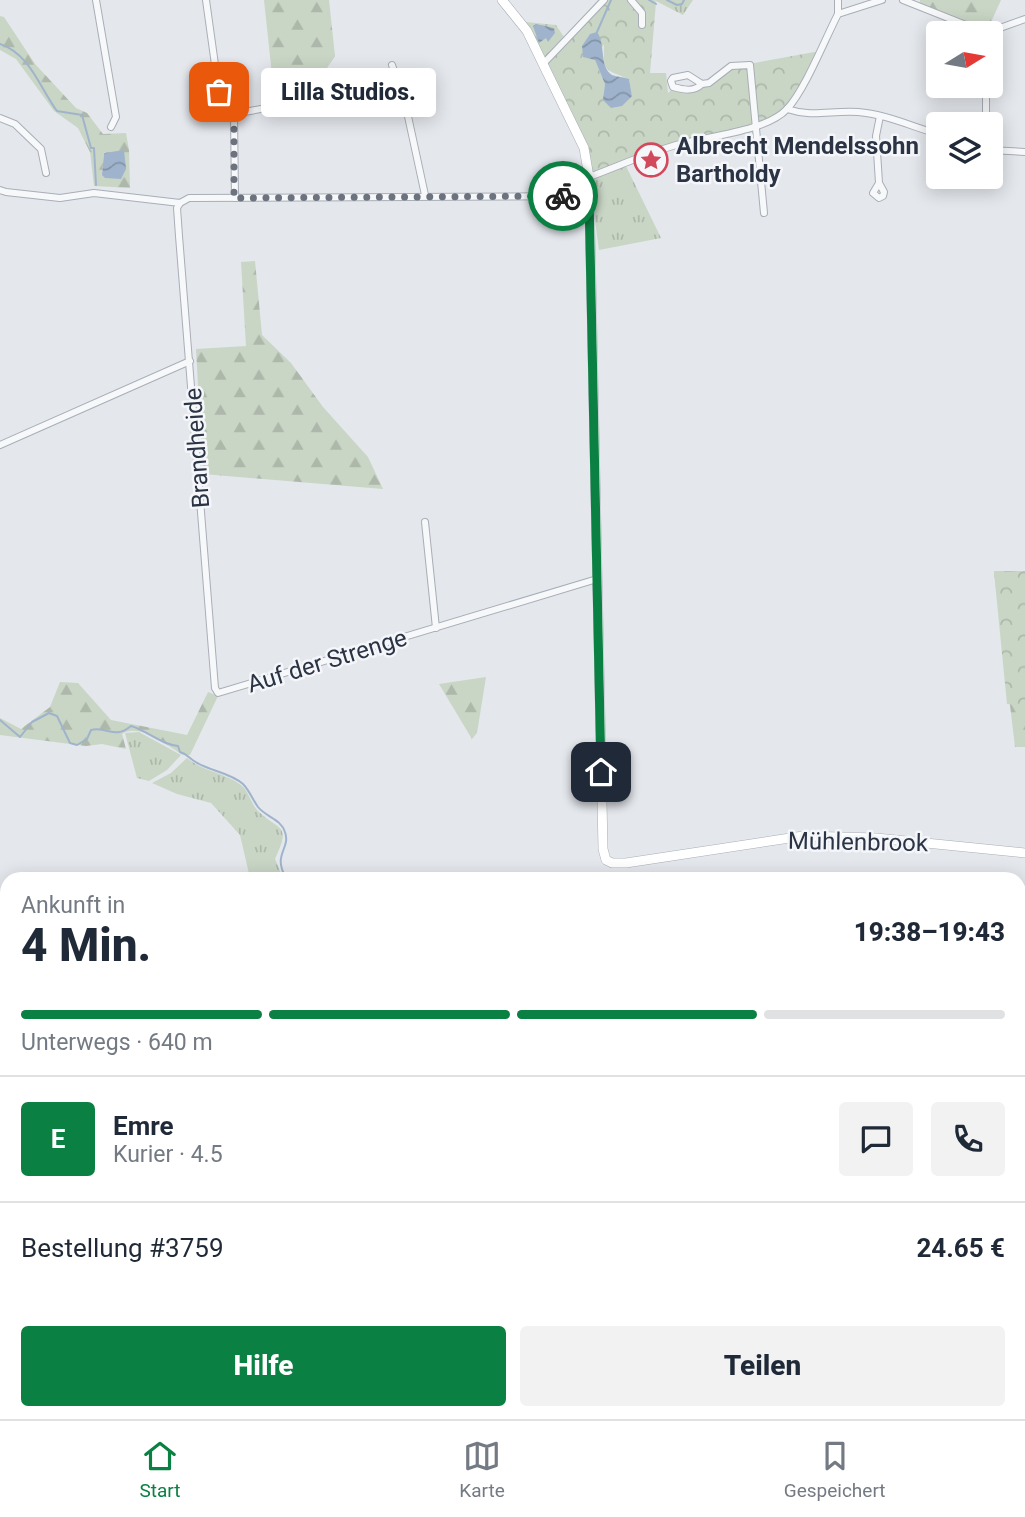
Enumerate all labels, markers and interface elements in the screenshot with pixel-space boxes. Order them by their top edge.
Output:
north arrow [926,21,1003,98]
map controls [926,21,1003,189]
pin [189,62,249,122]
callout: Lilla Studios. [261,68,436,116]
icon: bag [200,73,238,111]
text: Lilla Studios. [281,79,416,106]
button: layers [926,112,1003,189]
place label: Albrecht Mendelssohn Bartholdy [676,132,919,188]
place icon: Albrecht Mendelssohn Bartholdy [632,141,670,179]
courier [528,161,598,231]
icon: bike [544,177,582,215]
street label: Brandheide [179,387,215,509]
street label: Auf der Strenge [244,623,410,699]
pin [571,742,631,802]
icon: home [582,753,620,791]
street label: Mühlenbrook [788,827,929,857]
text: Ankunft in [21,892,125,919]
text: 19:38–19:43 [854,917,1005,947]
text: 4 Min. [21,918,151,972]
text: Unterwegs · 640 m [21,1029,213,1056]
button: chat [839,1102,913,1176]
button: phone [931,1102,1005,1176]
text: Emre [113,1111,173,1141]
text: E [51,1124,65,1154]
text: Kurier · 4.5 [113,1141,223,1168]
text: Bestellung #3759 [21,1233,224,1263]
text: 24.65 € [916,1233,1005,1263]
button: Hilfe [21,1326,506,1406]
button: Teilen [520,1326,1005,1406]
tab: Start [139,1437,180,1502]
tab: Karte [459,1437,505,1502]
tab: Gespeichert [784,1437,886,1502]

